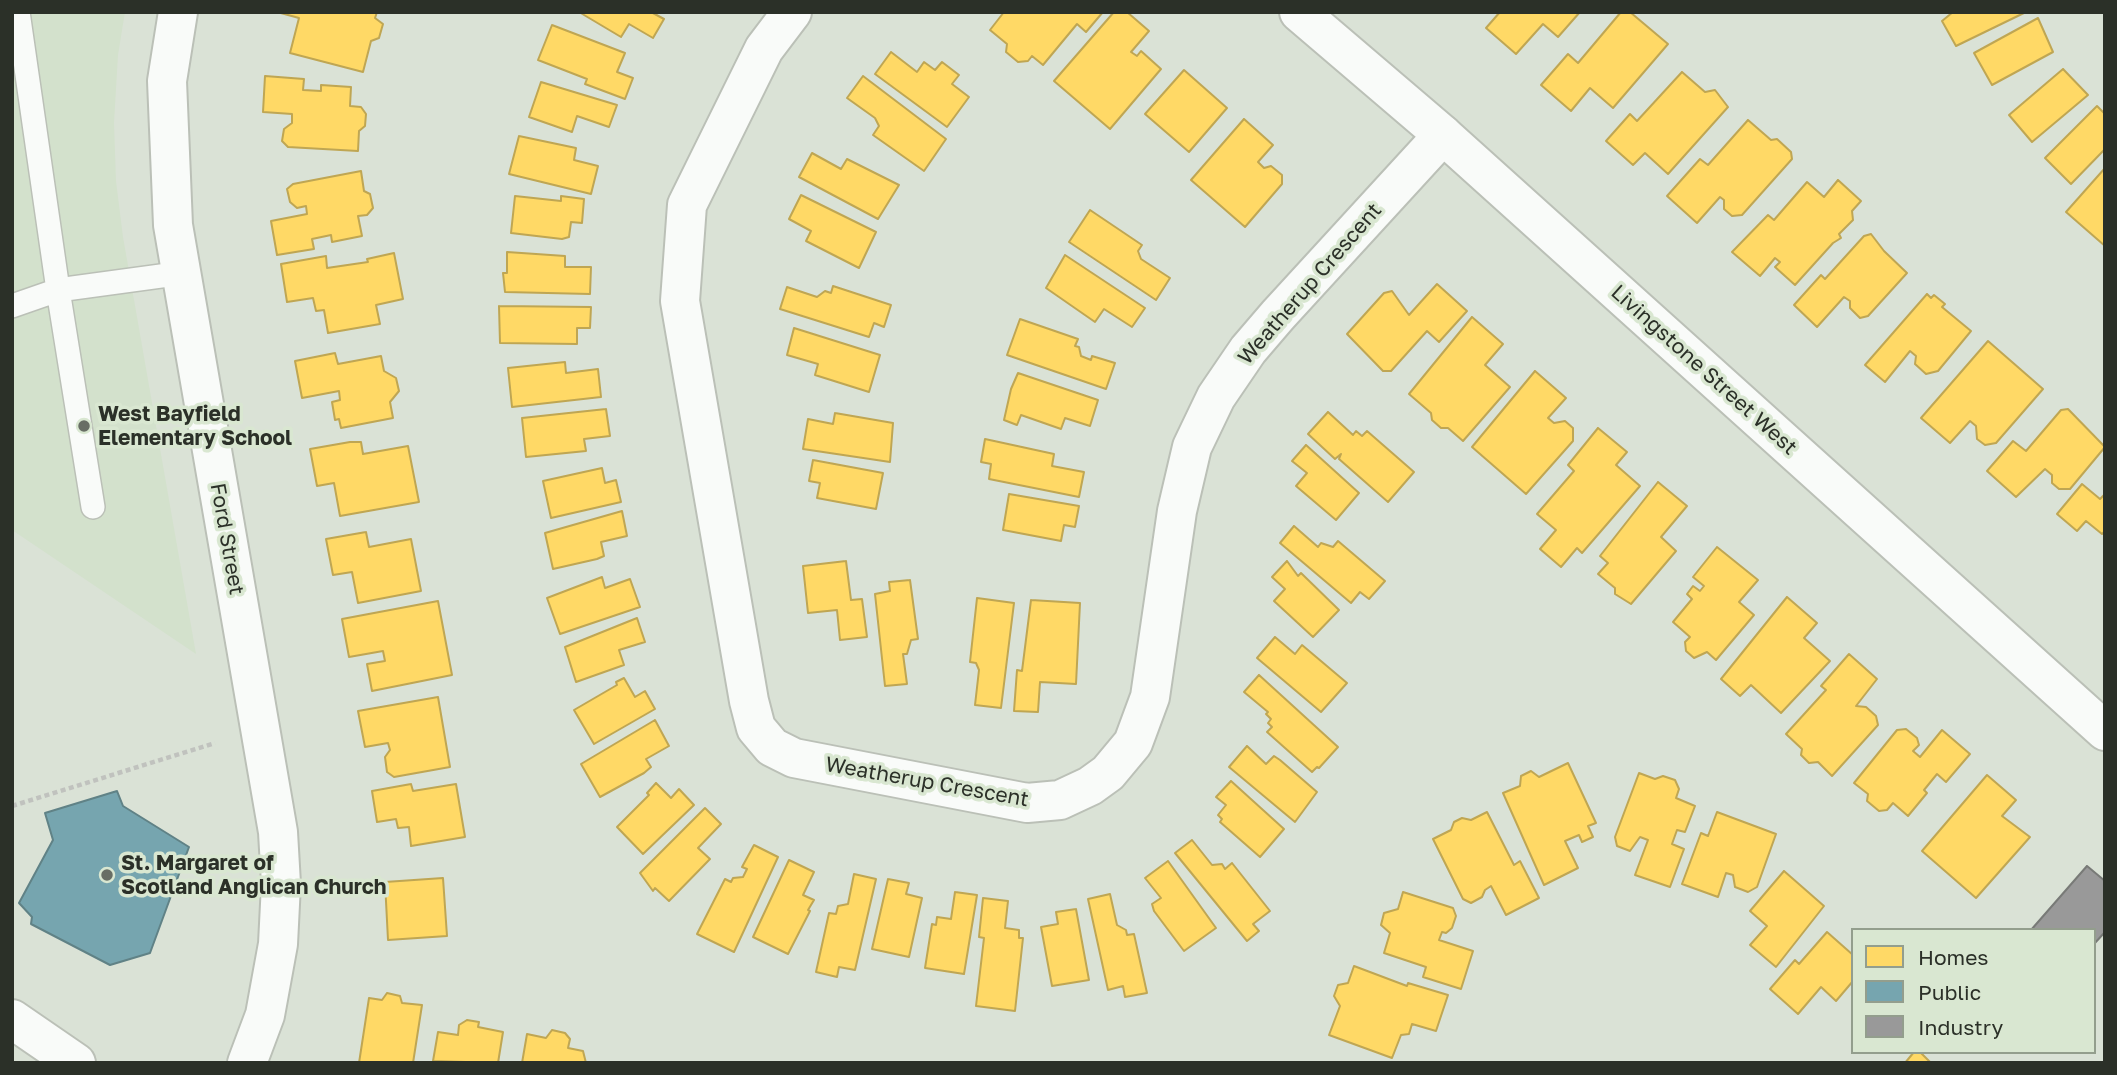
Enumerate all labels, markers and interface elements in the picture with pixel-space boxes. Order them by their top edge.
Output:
street label: Weatherup Crescent [1233,198,1387,370]
street label: Livingstone Street West [1606,280,1802,460]
place label: West Bayfield Elementary School [98,401,292,451]
marker: West Bayfield Elementary School [76,418,92,434]
street label: Ford Street [205,481,249,597]
street label: Weatherup Crescent [823,752,1031,812]
place label: St. Margaret of Scotland Anglican Church [121,850,386,900]
marker: St. Margaret of Scotland Anglican Church [99,867,115,883]
legend [1851,928,2096,1054]
text: Homes [1918,944,1988,970]
text: Public [1918,979,1981,1005]
text: Industry [1918,1014,2003,1040]

